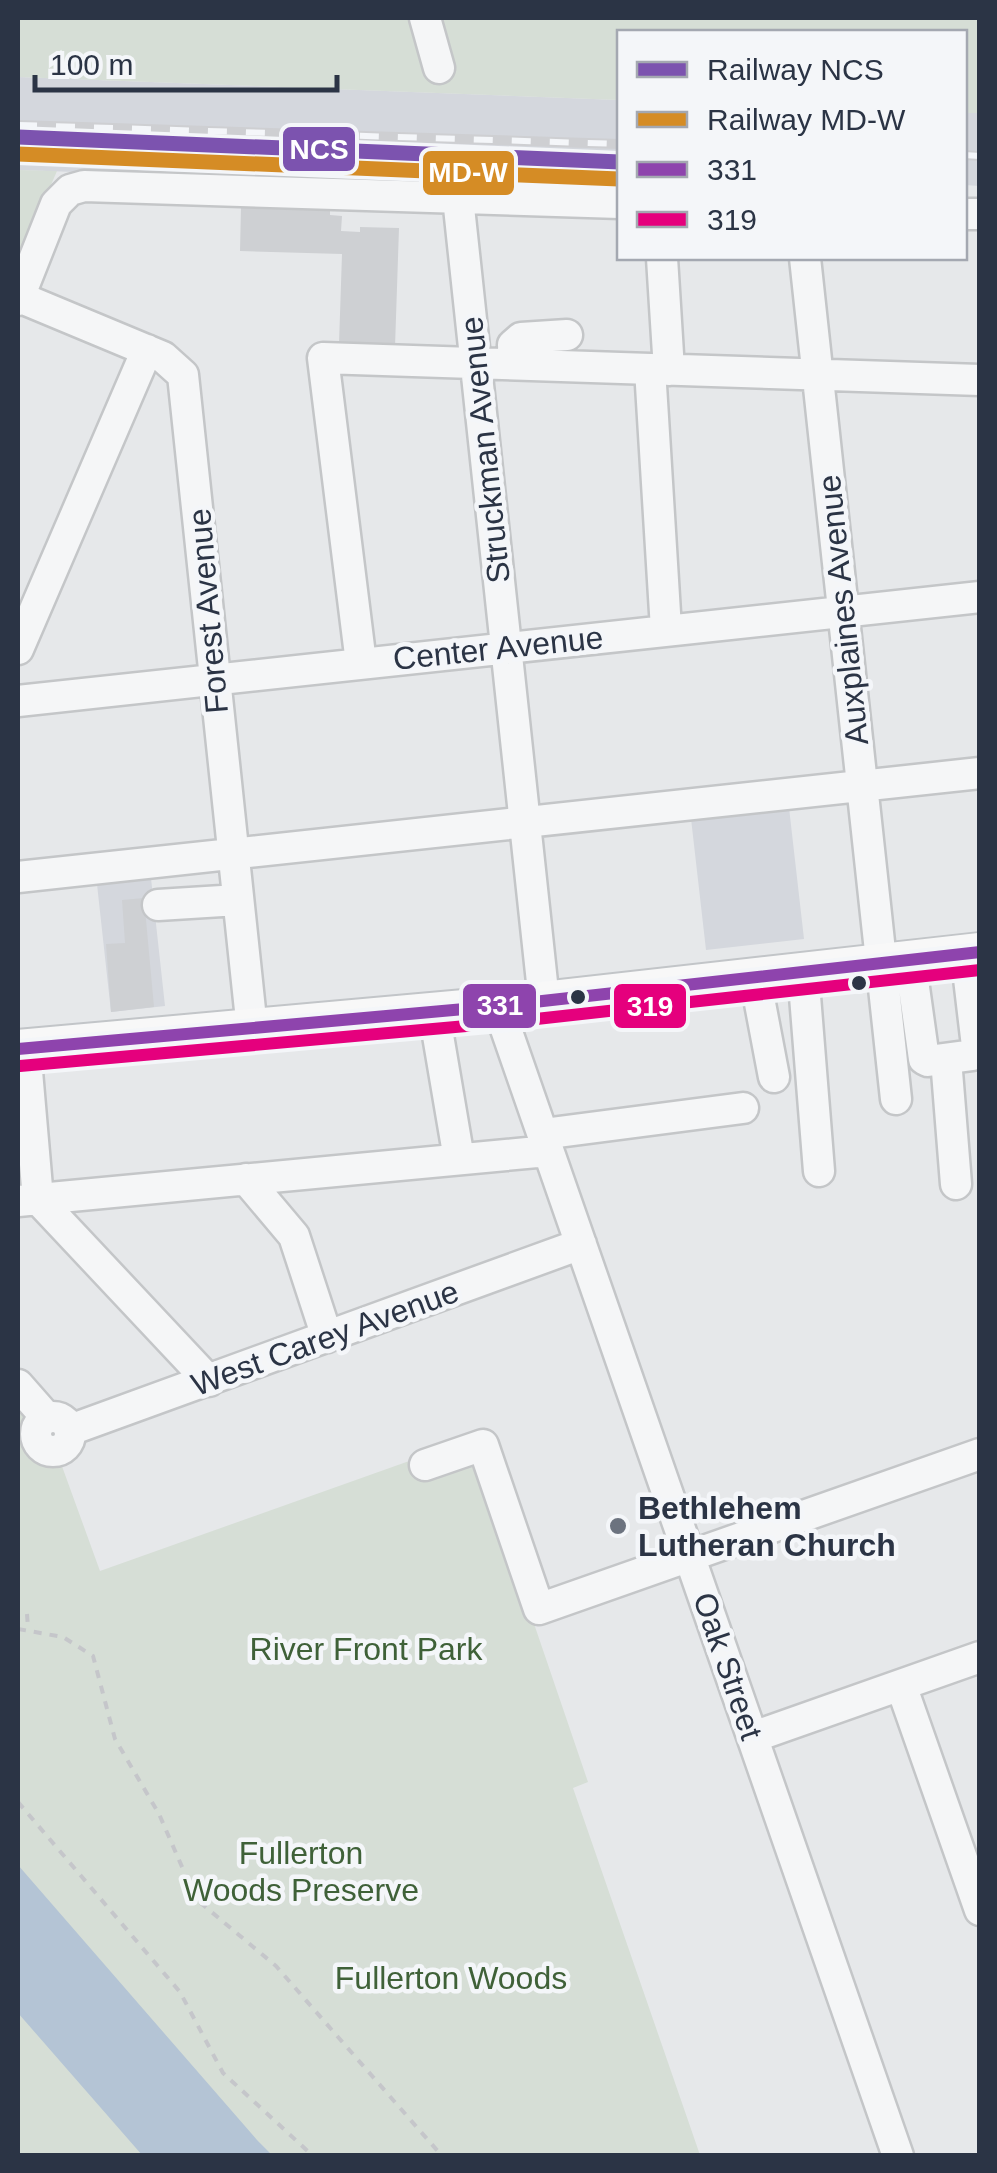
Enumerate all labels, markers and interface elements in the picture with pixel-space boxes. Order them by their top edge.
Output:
scale bar [35,30,338,92]
legend [617,30,967,260]
text: 100 m [50,48,133,81]
text: Railway NCS [707,53,884,86]
text: Railway MD-W [707,103,906,136]
line badge: NCS [281,125,357,173]
text: NCS [289,134,349,165]
line badge: MD-W [421,149,516,197]
text: 331 [707,153,757,186]
text: MD-W [428,157,508,188]
text: 319 [707,203,757,236]
street label: Struckman Avenue [453,315,517,585]
street label: Auxplaines Avenue [811,473,875,747]
street label: Forest Avenue [181,507,235,715]
street label: Center Avenue [391,619,605,677]
unlabelled marker [849,973,869,993]
line badge: 331 [461,982,538,1030]
line badge: 319 [612,982,688,1030]
unlabelled marker [568,987,588,1007]
text: 331 [477,990,523,1021]
text: 319 [627,991,673,1022]
street label: West Carey Avenue [187,1273,463,1403]
place label: Bethlehem Lutheran Church [638,1490,896,1563]
marker: Bethlehem Lutheran Church [607,1515,629,1537]
street label: Oak Street [686,1588,770,1744]
park label: River Front Park [250,1631,483,1667]
park label: Fullerton Woods Preserve [183,1835,419,1908]
park label: Fullerton Woods [335,1960,567,1996]

